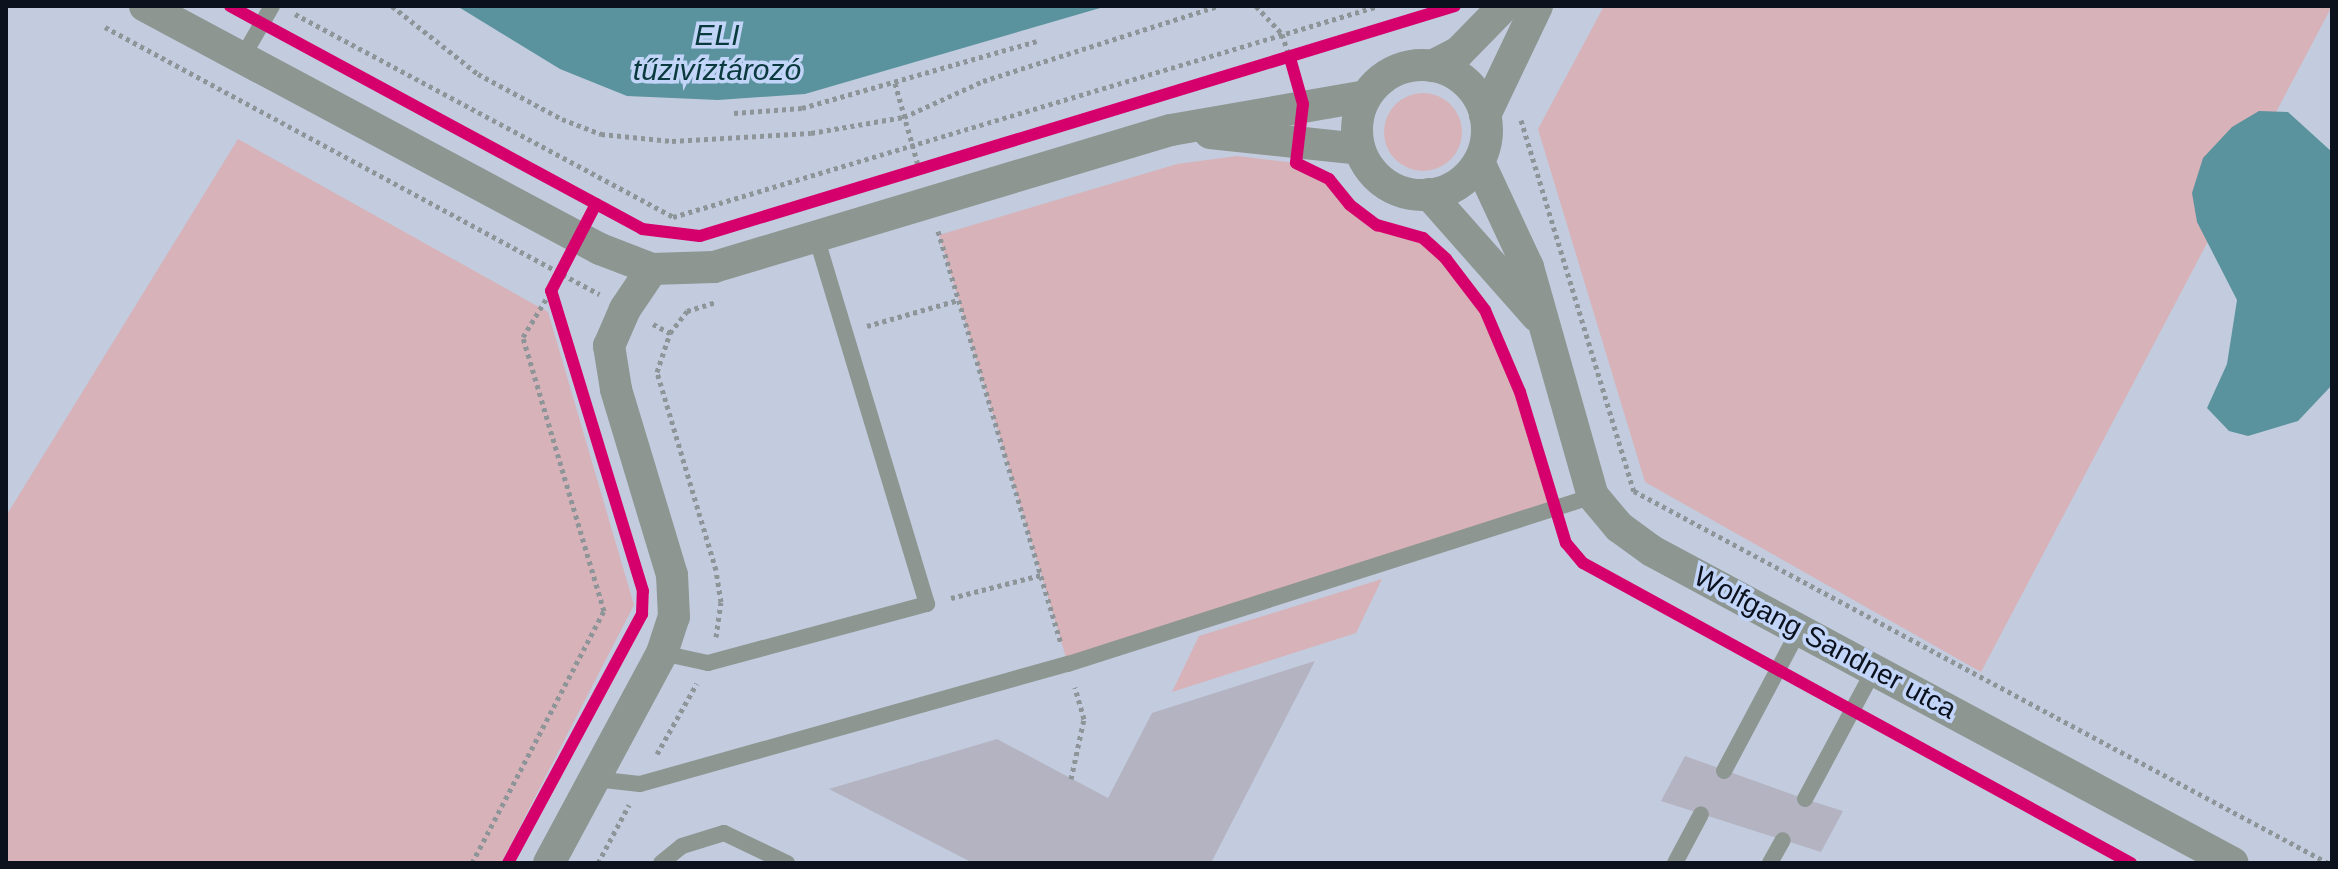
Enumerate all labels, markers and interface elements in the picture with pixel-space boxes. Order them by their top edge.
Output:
water label: ELI tűzivíztározó [633,17,801,88]
street label: Wolfgang Sandner utca [1688,560,1962,726]

